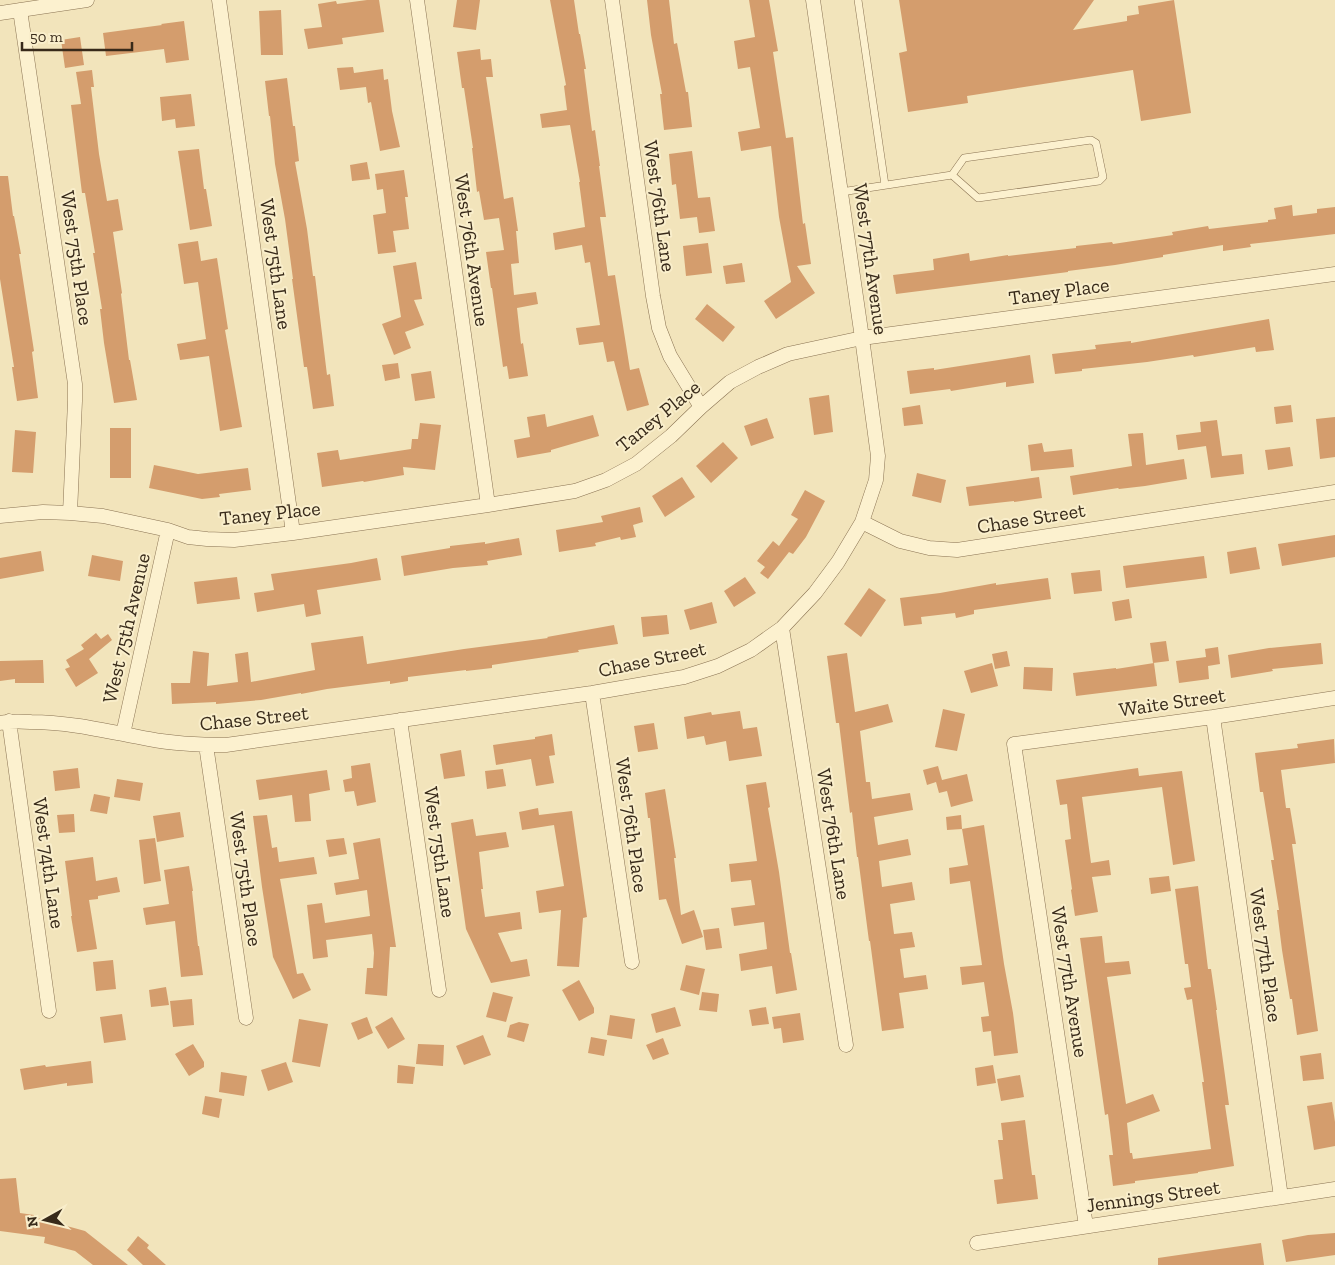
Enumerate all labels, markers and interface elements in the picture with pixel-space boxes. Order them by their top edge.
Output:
scale bar [22,20,132,52]
text: 50 m [30,28,63,46]
street label: West 76th Lane [639,139,681,273]
street label: West 76th Avenue [449,172,495,328]
street label: West 77th Avenue [849,182,893,336]
street label: West 75th Place [56,189,98,327]
street label: West 75th Lane [255,197,297,331]
street label: Taney Place [1007,272,1111,310]
street label: Taney Place [611,375,705,457]
street label: Taney Place [218,496,322,530]
street label: Chase Street [975,498,1087,538]
street label: West 75th Avenue [97,551,155,705]
street label: Chase Street [596,636,708,682]
street label: Waite Street [1117,683,1227,721]
street label: Chase Street [198,700,310,736]
street label: West 76th Place [611,756,653,894]
street label: West 76th Lane [812,767,856,901]
street label: West 75th Lane [419,785,461,919]
street label: West 74th Lane [28,796,70,930]
street label: West 75th Place [225,810,267,948]
street label: West 77th Place [1245,887,1287,1023]
street label: West 77th Avenue [1046,905,1094,1059]
street label: Jennings Street [1085,1175,1222,1217]
north arrow [20,1195,70,1245]
text: N [23,1215,42,1228]

